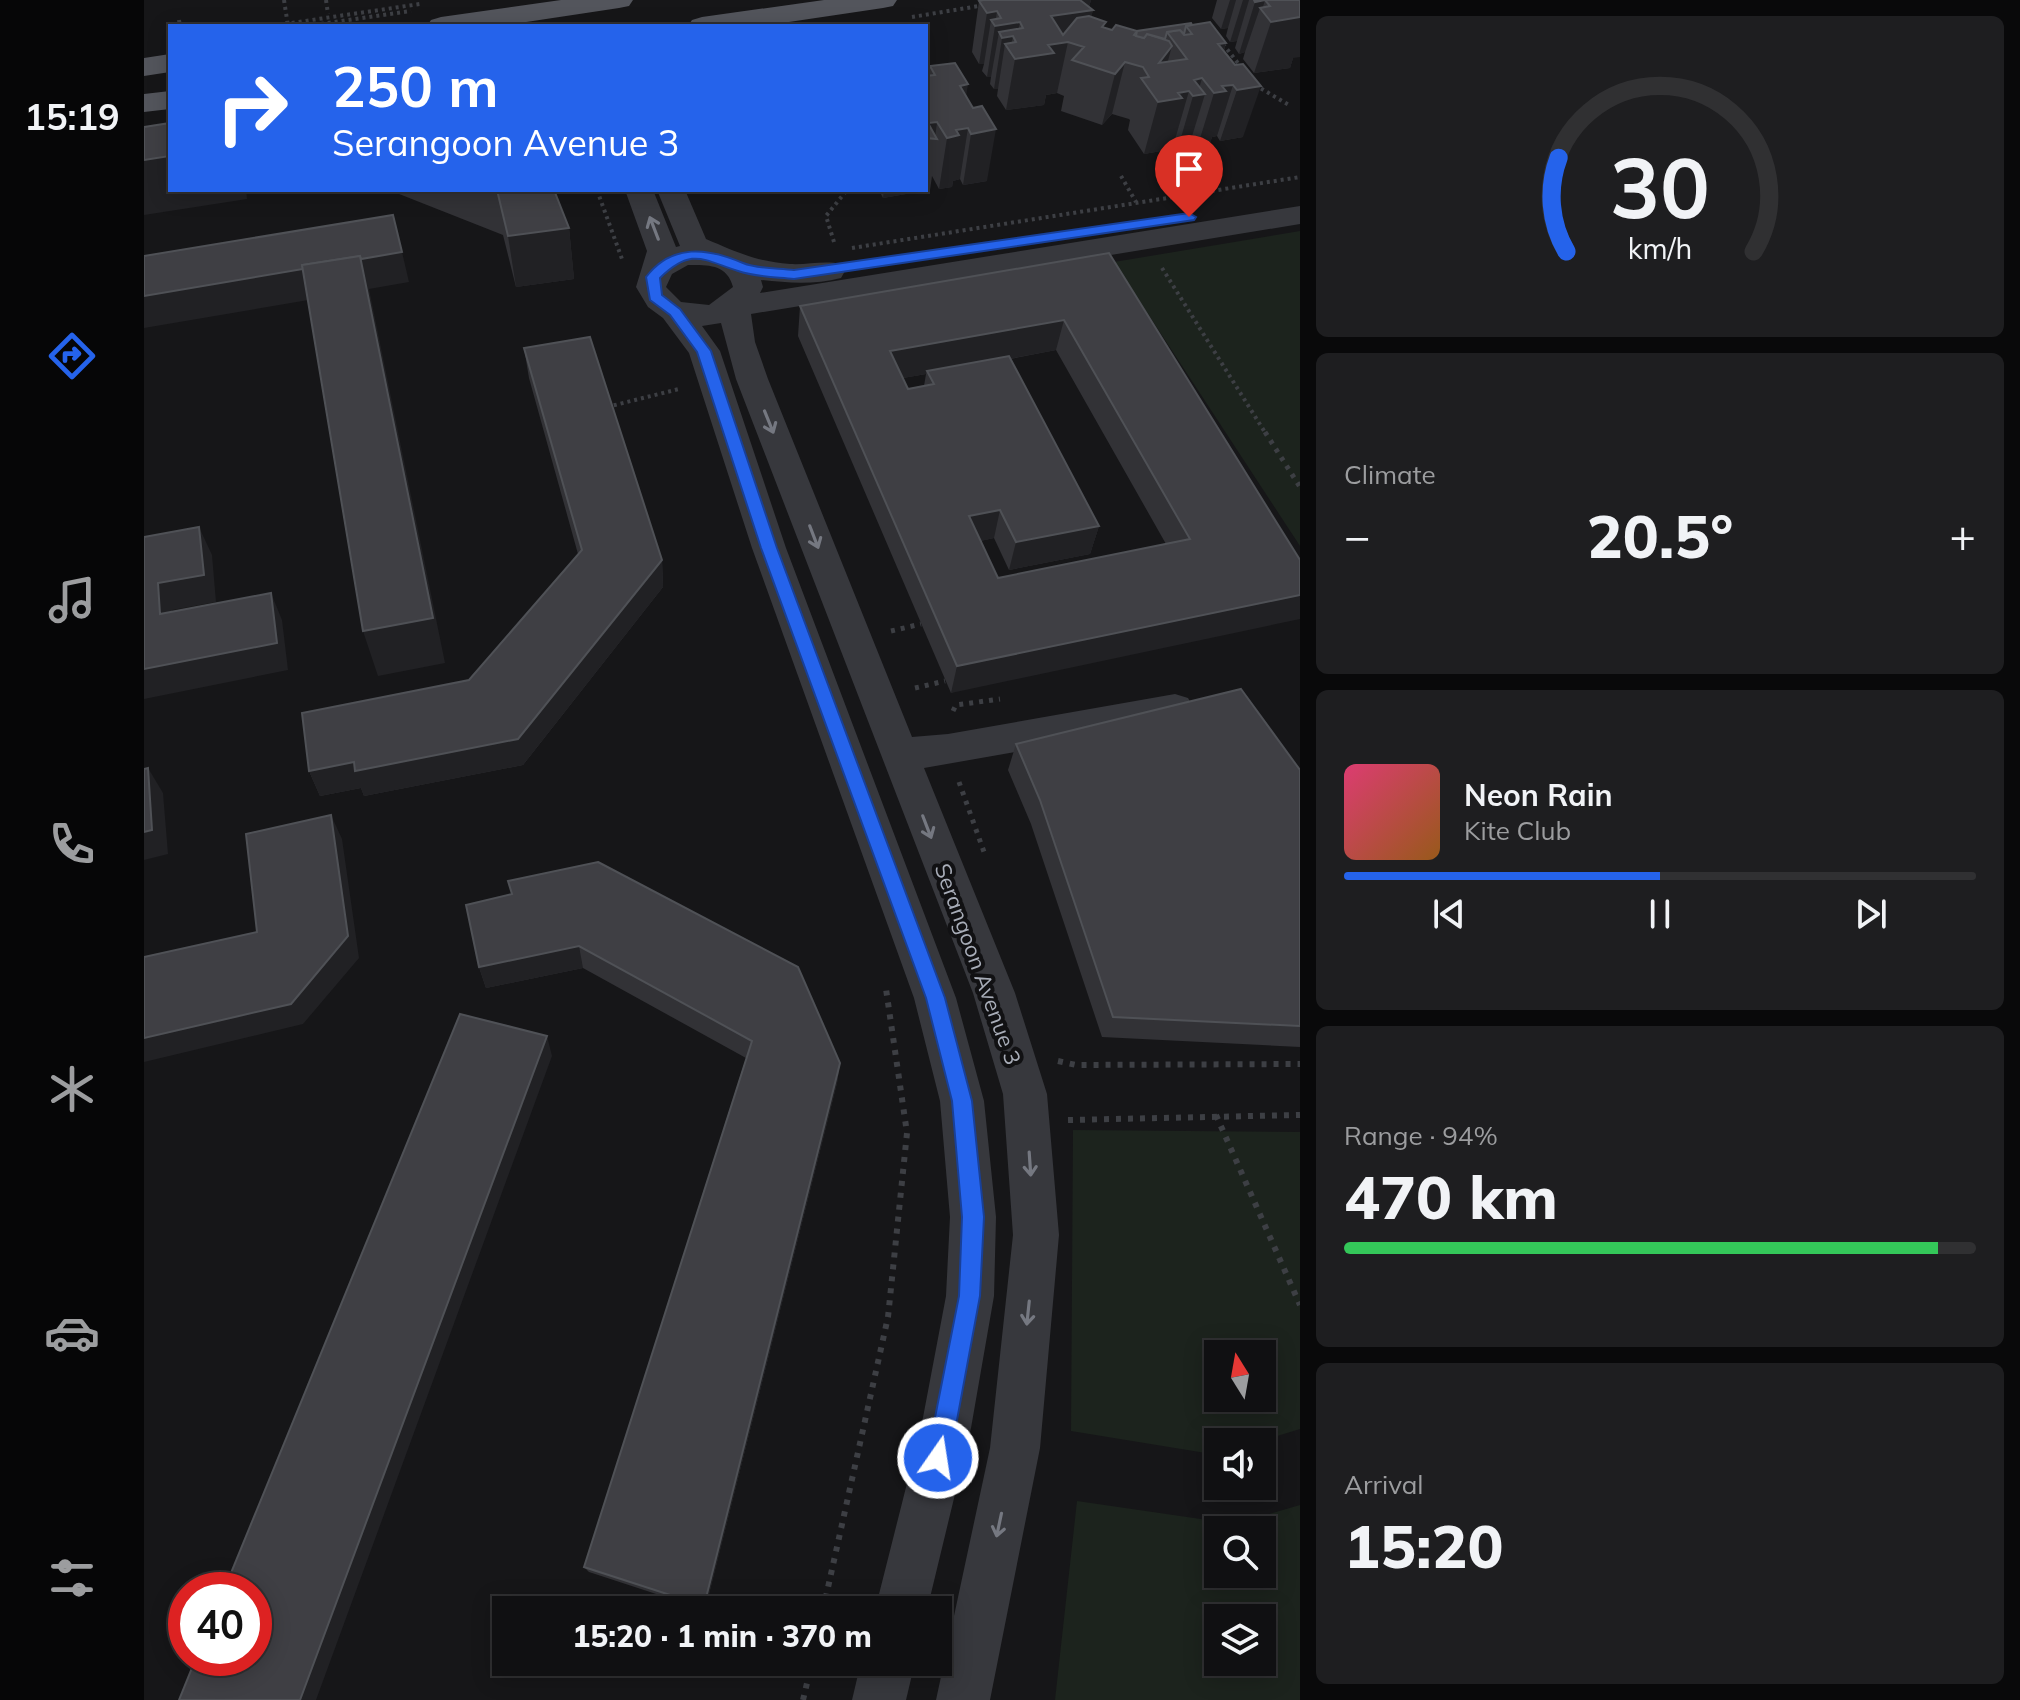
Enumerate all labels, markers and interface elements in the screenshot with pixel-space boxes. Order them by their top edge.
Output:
text: 250 m [332,51,499,121]
icon: right [200,56,304,160]
text: 15:19 [24,94,120,139]
text: Serangoon Avenue 3 [332,120,679,165]
text: 30 [1610,134,1710,239]
pin [1155,135,1223,217]
icon: arrive [1167,147,1211,191]
one-way arrow [646,216,660,241]
text: km/h [1628,231,1692,267]
icon: directions [44,328,100,384]
one-way arrow [763,409,778,434]
text: Climate [1344,458,1436,491]
text: 20.5° [1587,498,1733,573]
text: − [1344,508,1370,563]
text: + [1950,508,1976,563]
one-way arrow [808,524,822,549]
icon: music [44,572,100,628]
text: Neon Rain [1464,776,1613,814]
one-way arrow [921,814,935,839]
text: Kite Club [1464,814,1571,847]
icon: phone [44,816,100,872]
street label: Serangoon Avenue 3 [929,859,1027,1069]
icon: previous [1427,892,1471,936]
icon: pause [1638,892,1682,936]
icon: next [1849,892,1893,936]
icon: climate [44,1061,100,1117]
text: Range · 94% [1344,1119,1498,1152]
one-way arrow [1023,1150,1038,1177]
text: 470 km [1344,1159,1558,1234]
one-way arrow [1020,1299,1035,1326]
icon: car [44,1305,100,1361]
north arrow [1204,1340,1276,1412]
map controls [1204,1340,1276,1676]
position arrow [896,1416,980,1500]
button: sound [1204,1428,1276,1500]
text: Arrival [1344,1468,1424,1501]
text: 15:20 [1344,1508,1504,1583]
one-way arrow [991,1511,1006,1537]
button: search [1204,1516,1276,1588]
icon: filters [44,1550,100,1606]
speed limit sign: 40 [168,1572,272,1676]
button: layers [1204,1604,1276,1676]
text: 15:20 · 1 min · 370 m [572,1617,872,1655]

